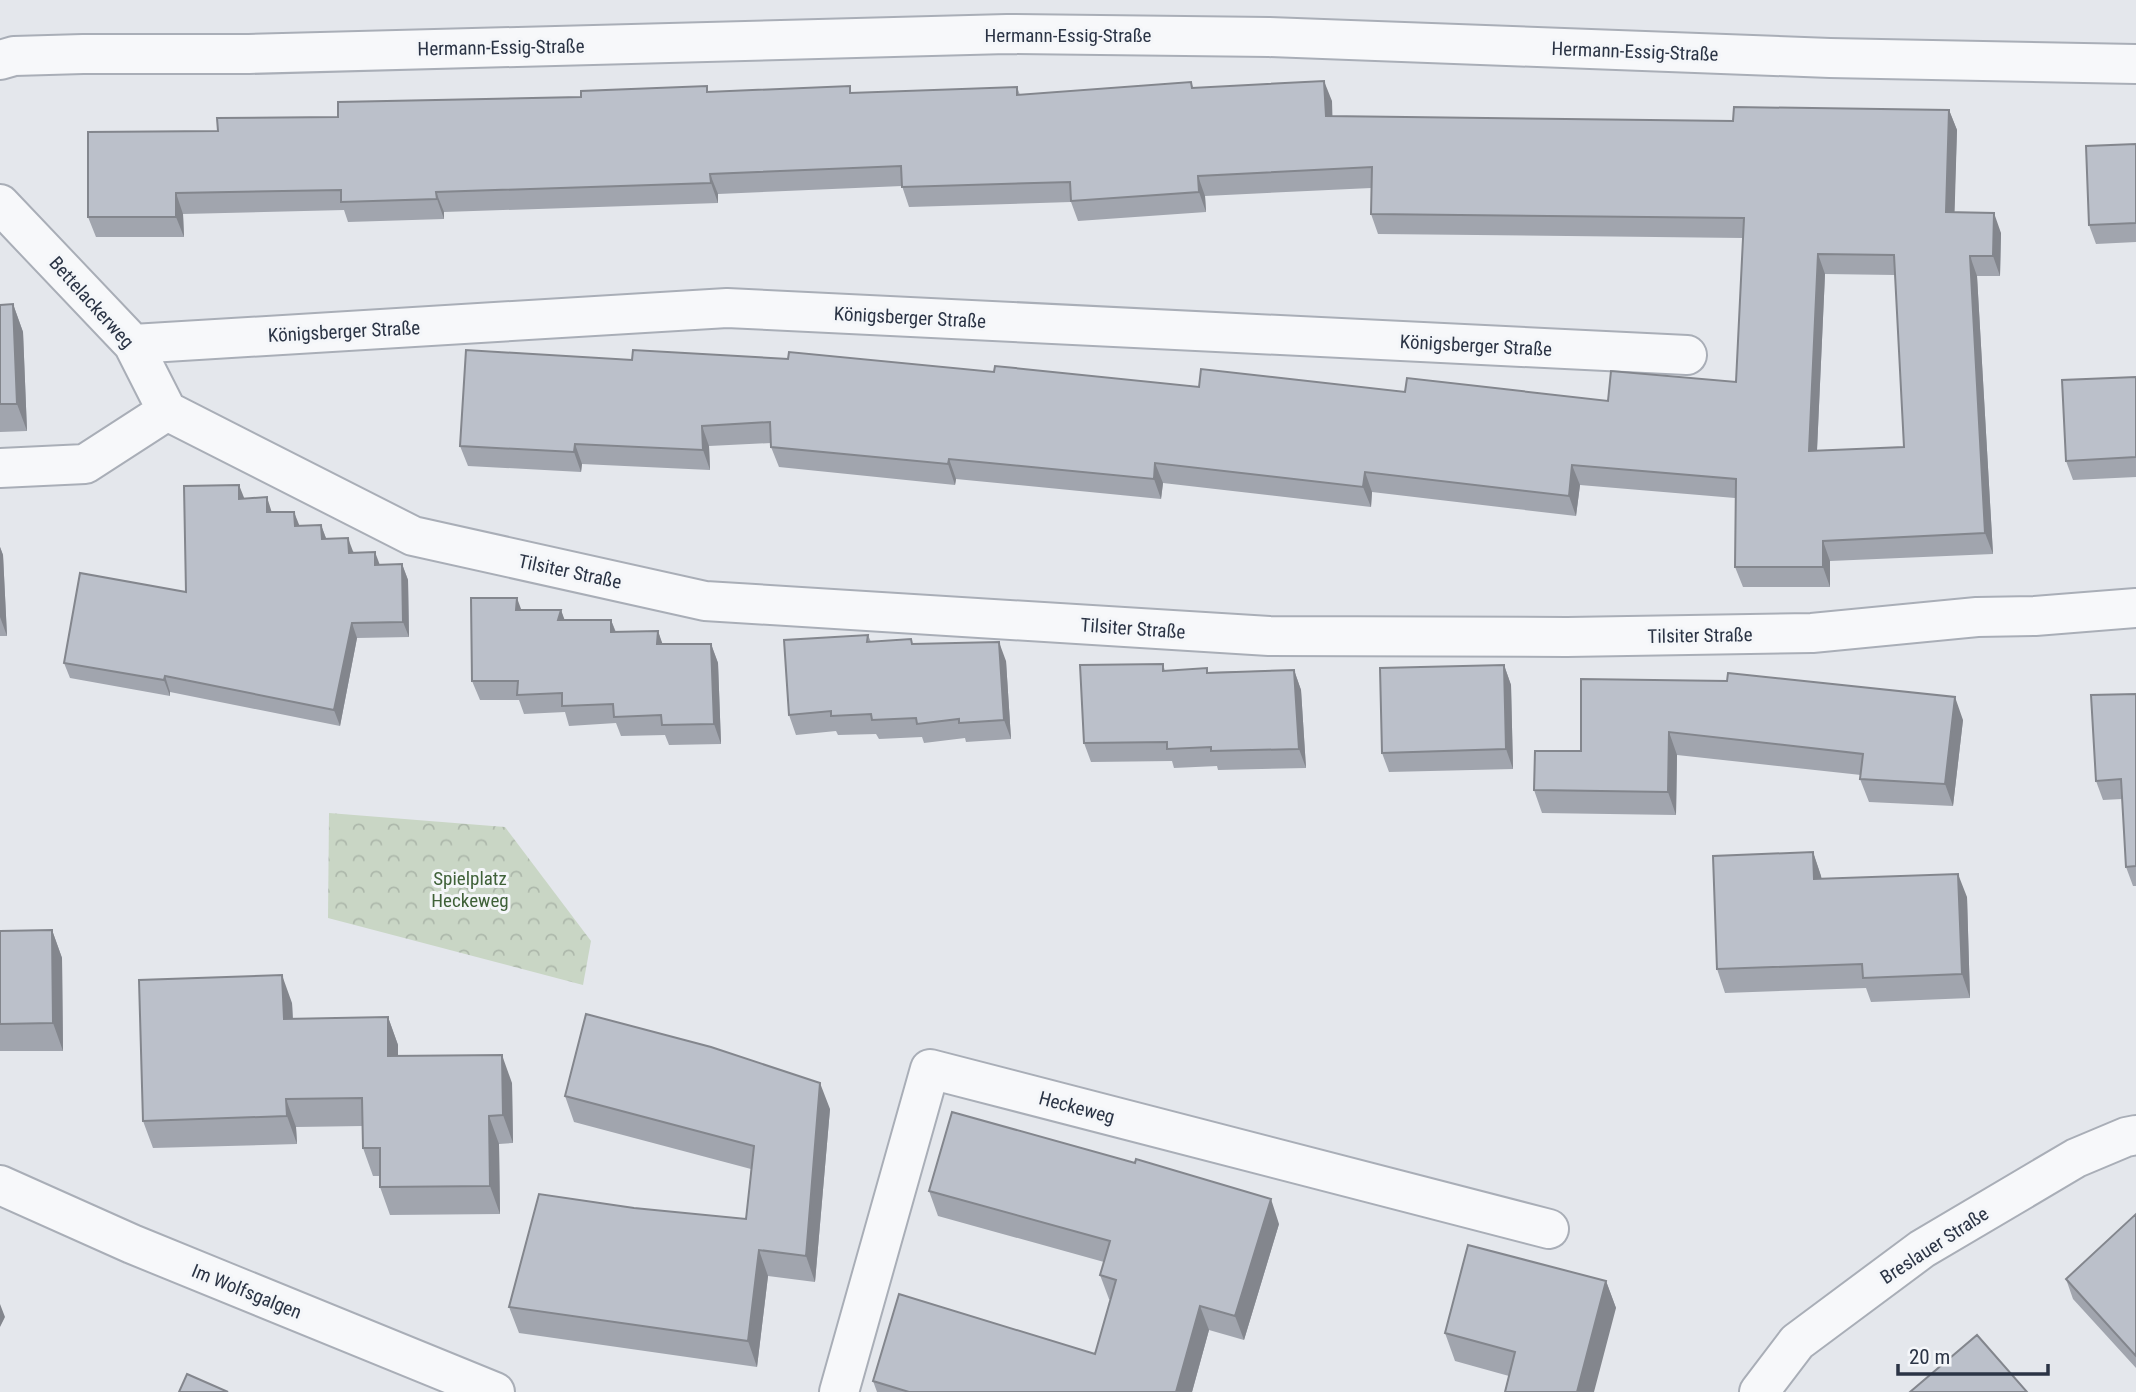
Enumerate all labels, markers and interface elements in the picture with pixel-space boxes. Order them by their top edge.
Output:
street label: Hermann-Essig-Straße [984,24,1152,47]
street label: Hermann-Essig-Straße [417,35,585,60]
street label: Hermann-Essig-Straße [1551,37,1719,66]
street label: Bettelackerweg [44,252,139,353]
street label: Königsberger Straße [833,302,987,333]
street label: Königsberger Straße [267,316,421,347]
street label: Königsberger Straße [1399,330,1553,361]
street label: Tilsiter Straße [516,549,624,594]
street label: Tilsiter Straße [1080,613,1186,644]
street label: Tilsiter Straße [1647,623,1753,648]
park label: Spielplatz Heckeweg [431,867,509,912]
street label: Heckeweg [1037,1086,1117,1129]
street label: Breslauer Straße [1876,1202,1993,1289]
street label: Im Wolfsgalgen [188,1259,305,1324]
scale bar [1898,1332,2048,1376]
text: 20 m [1909,1345,1950,1369]

